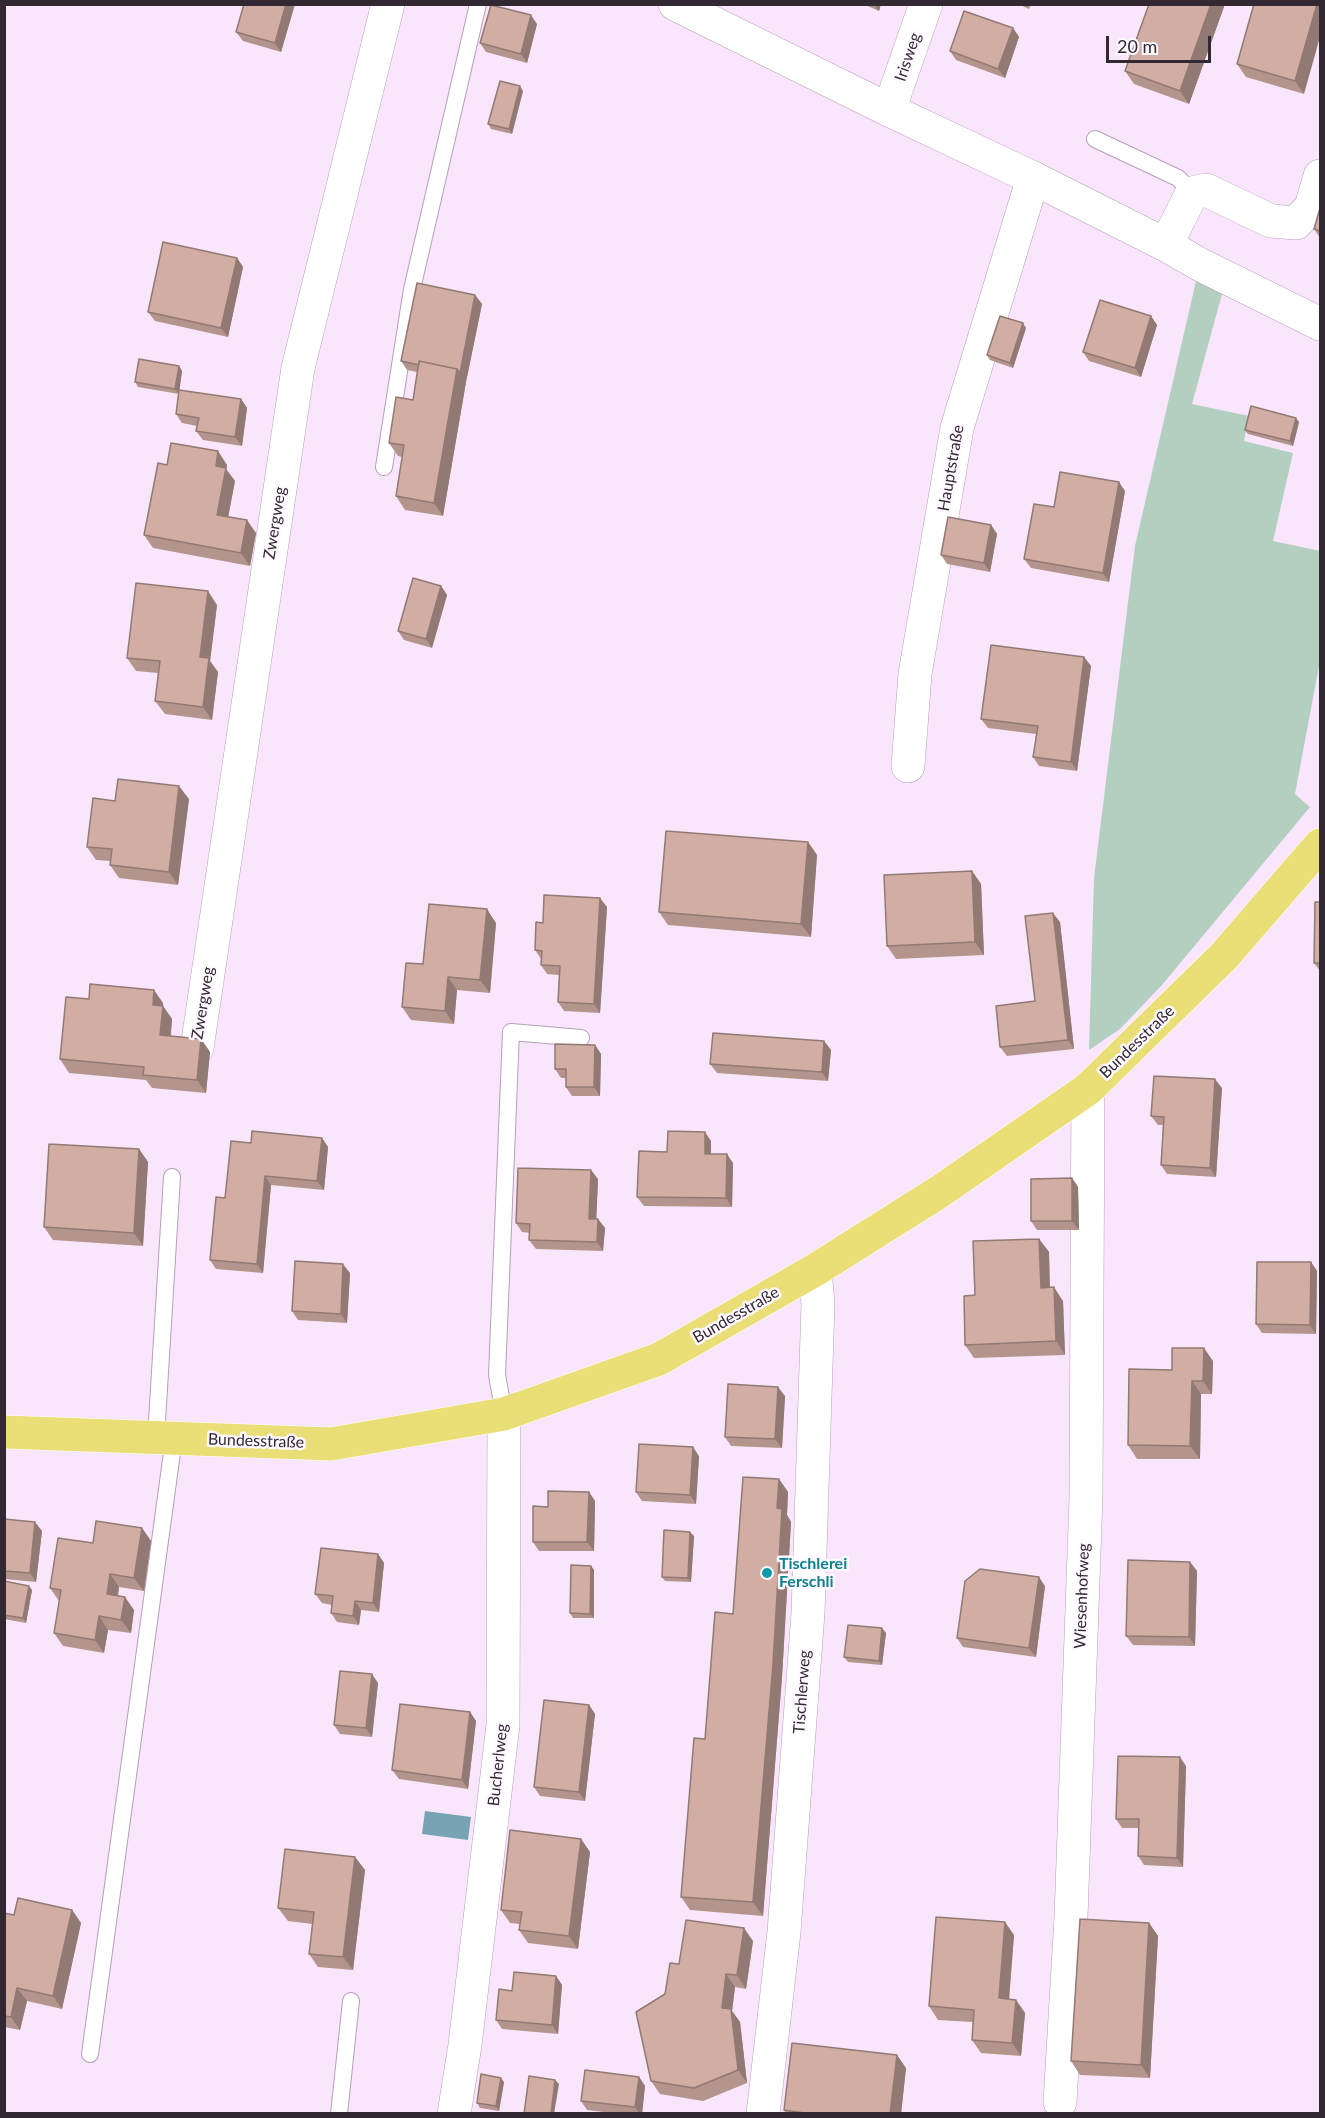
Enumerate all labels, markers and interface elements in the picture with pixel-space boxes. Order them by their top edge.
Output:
scale bar [1109,24,1214,62]
street label: Irisweg [891,30,925,84]
text: 20 m [1117,35,1157,57]
street label: Hauptstraße [934,423,968,513]
street label: Zwergweg [260,485,290,561]
street label: Zwergweg [188,965,218,1041]
street label: Bundesstraße [1096,1002,1178,1082]
street label: Bundesstraße [689,1283,783,1347]
street label: Bundesstraße [207,1430,305,1452]
street label: Wiesenhofweg [1071,1543,1093,1649]
place label: Tischlerei Ferschli [779,1554,847,1592]
marker: Tischlerei Ferschli [760,1566,774,1580]
street label: Tischlerweg [789,1649,815,1735]
street label: Bucherlweg [484,1723,512,1807]

